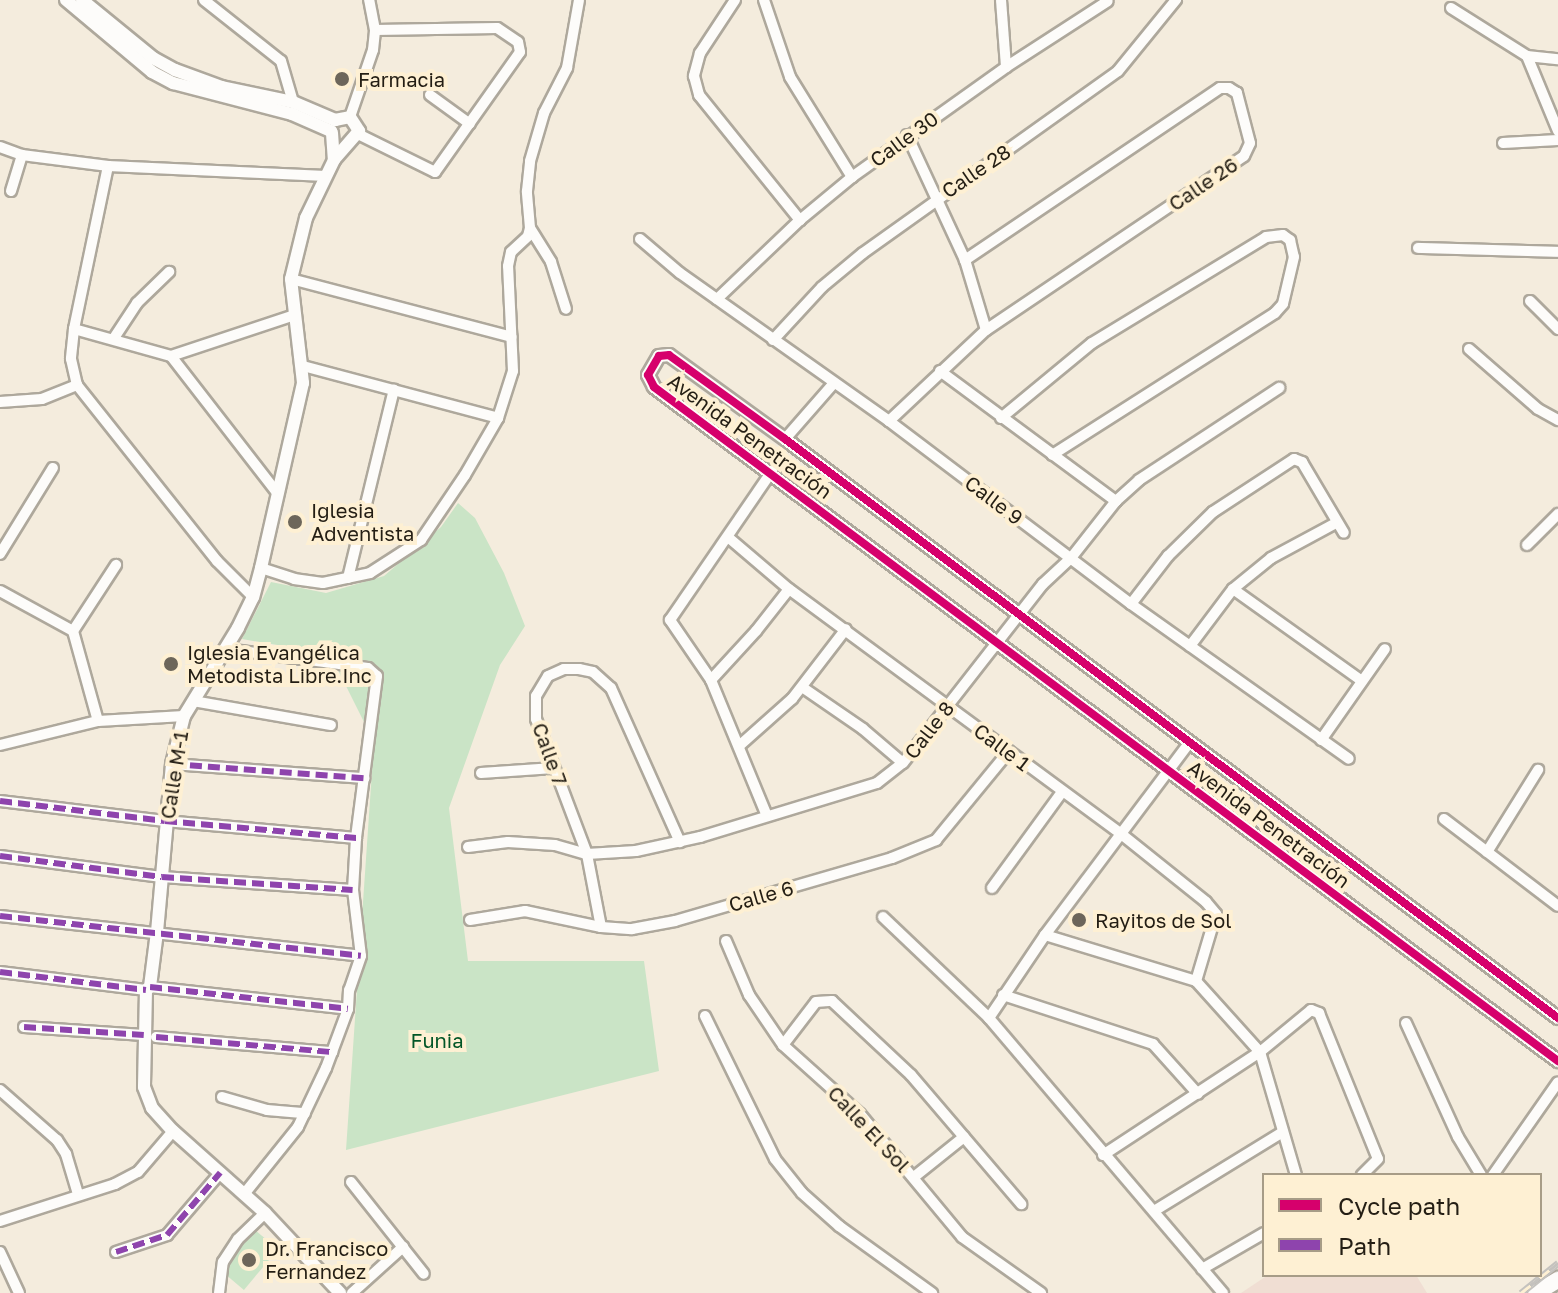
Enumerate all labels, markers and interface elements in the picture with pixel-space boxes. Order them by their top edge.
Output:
place label: Farmacia [358,67,445,91]
marker: Farmacia [333,70,351,88]
street label: Calle 30 [865,106,943,172]
street label: Calle 28 [937,139,1015,203]
street label: Calle 26 [1164,152,1242,216]
street label: Avenida Penetración [663,368,837,504]
street label: Calle 9 [960,470,1028,530]
place label: Iglesia Adventista [311,498,414,545]
marker: Iglesia Adventista [286,513,304,531]
place label: Iglesia Evangélica Metodista Libre.Inc [187,640,372,687]
marker: Iglesia Evangélica Metodista Libre.Inc [162,655,180,673]
street label: Calle 8 [899,696,959,764]
street label: Calle 1 [969,718,1035,776]
street label: Calle 7 [528,719,572,789]
street label: Calle M-1 [155,729,193,821]
street label: Avenida Penetración [1183,755,1355,893]
street label: Calle 6 [726,875,796,917]
place label: Rayitos de Sol [1095,908,1232,932]
marker: Rayitos de Sol [1070,911,1088,929]
park label: Funia [411,1028,463,1052]
street label: Calle El Sol [823,1081,915,1177]
legend [1262,1173,1542,1277]
text: Cycle path [1338,1191,1460,1220]
text: Path [1338,1231,1391,1260]
place label: Dr. Francisco Fernandez [265,1236,388,1283]
marker: Dr. Francisco Fernandez [240,1251,258,1269]

